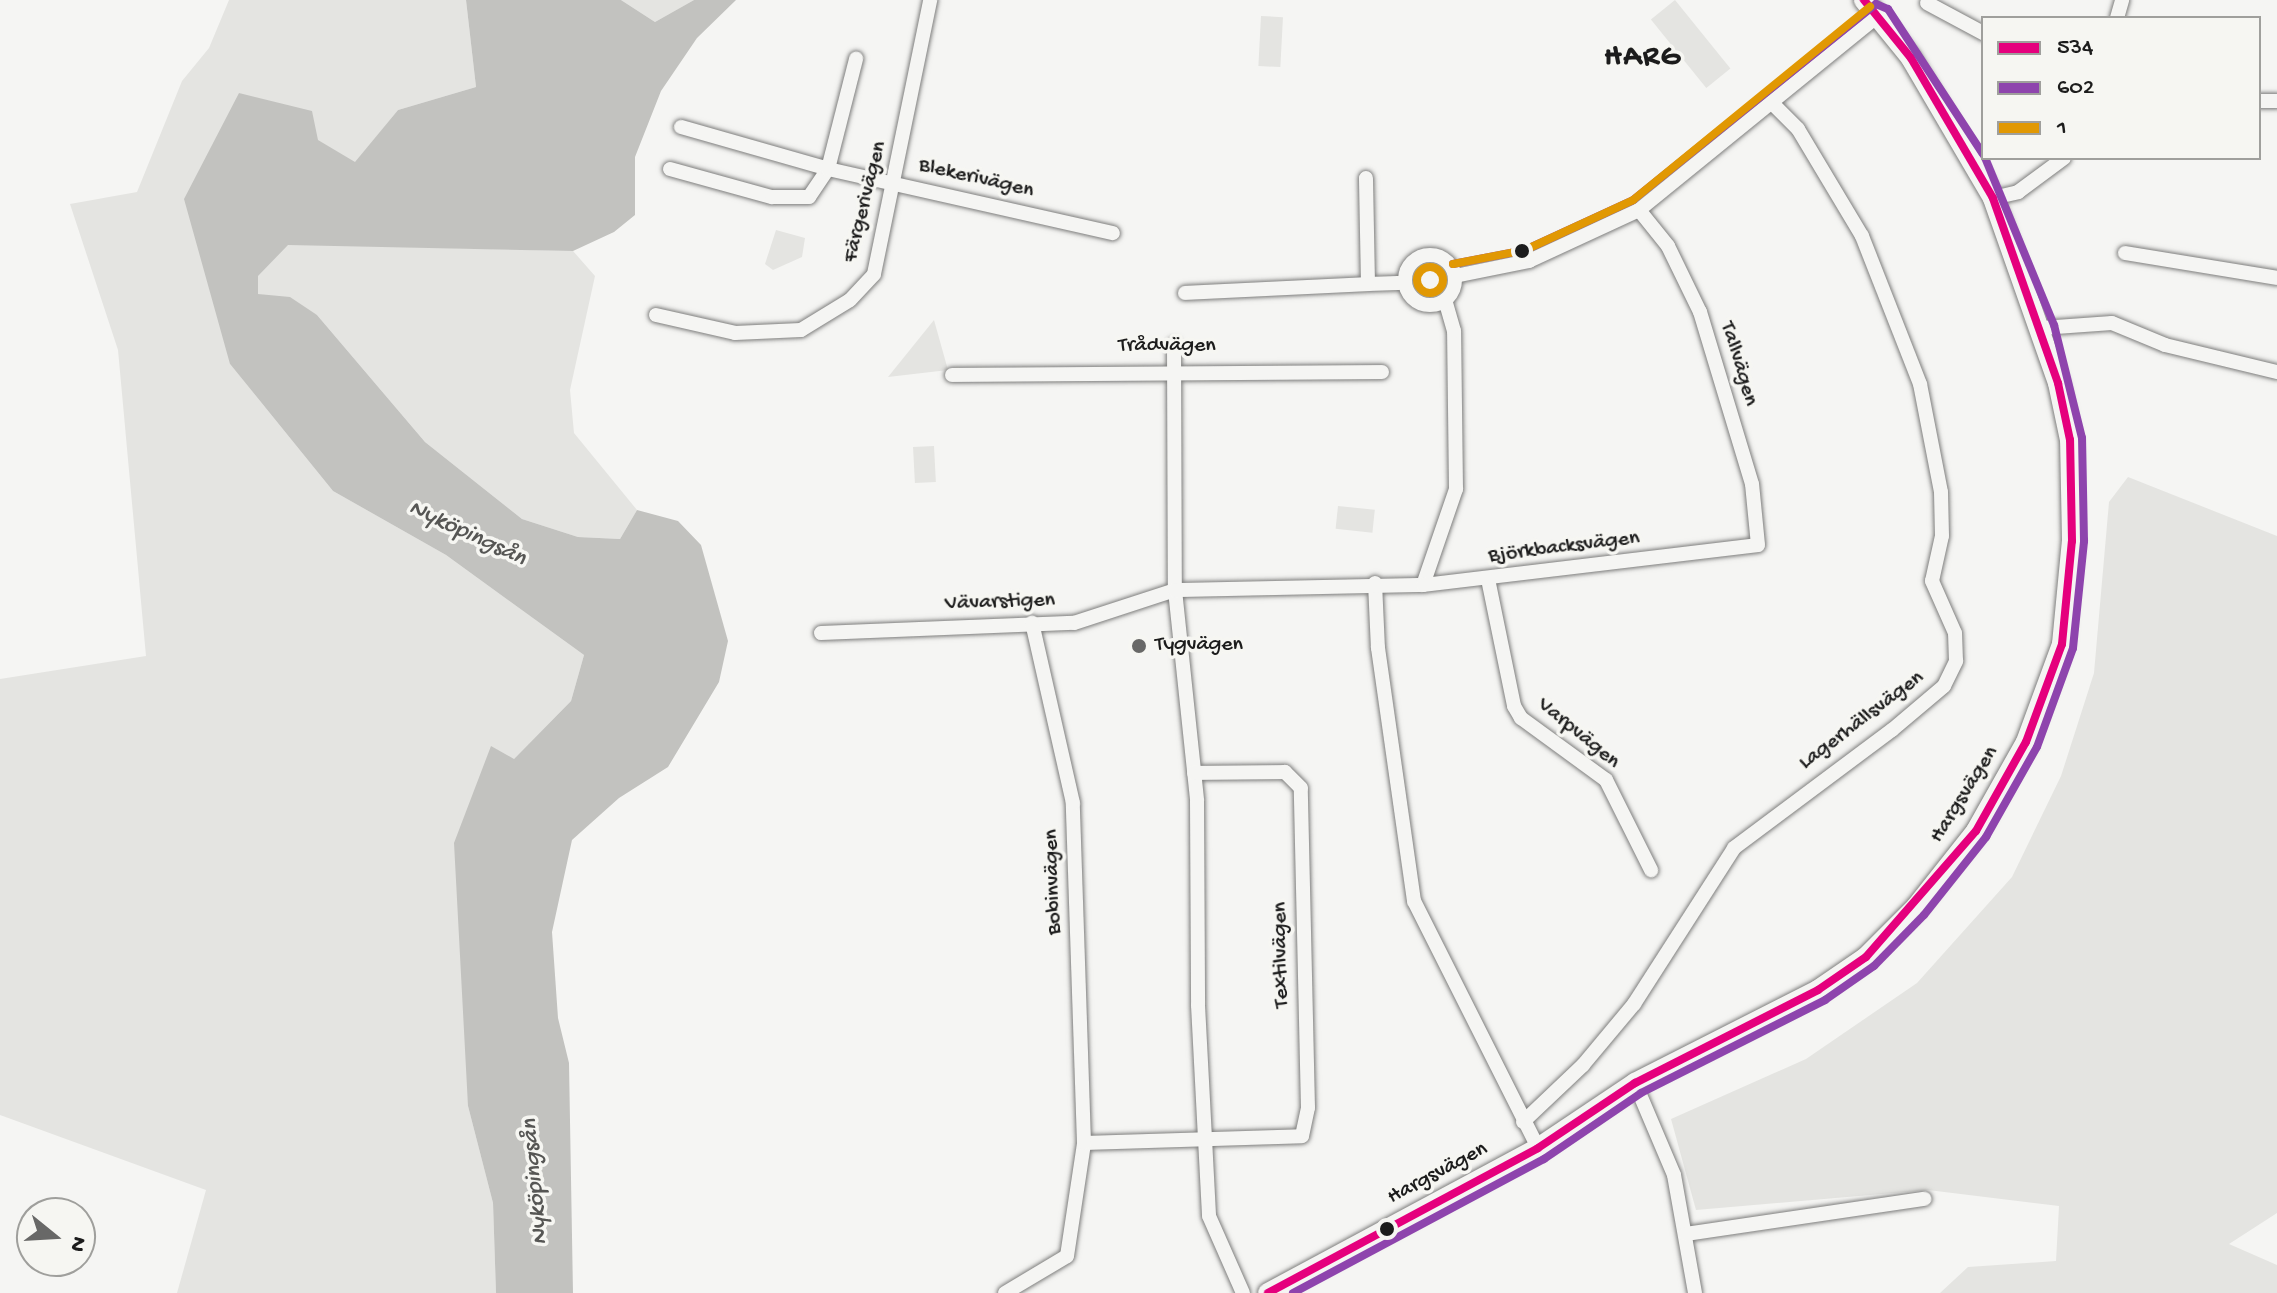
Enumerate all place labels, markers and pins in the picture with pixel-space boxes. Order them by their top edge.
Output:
unlabelled marker [1514,243,1530,259]
place label: Tygvägen [1155,633,1243,659]
marker: Tygvägen [1130,637,1148,655]
unlabelled marker [1379,1221,1395,1237]

